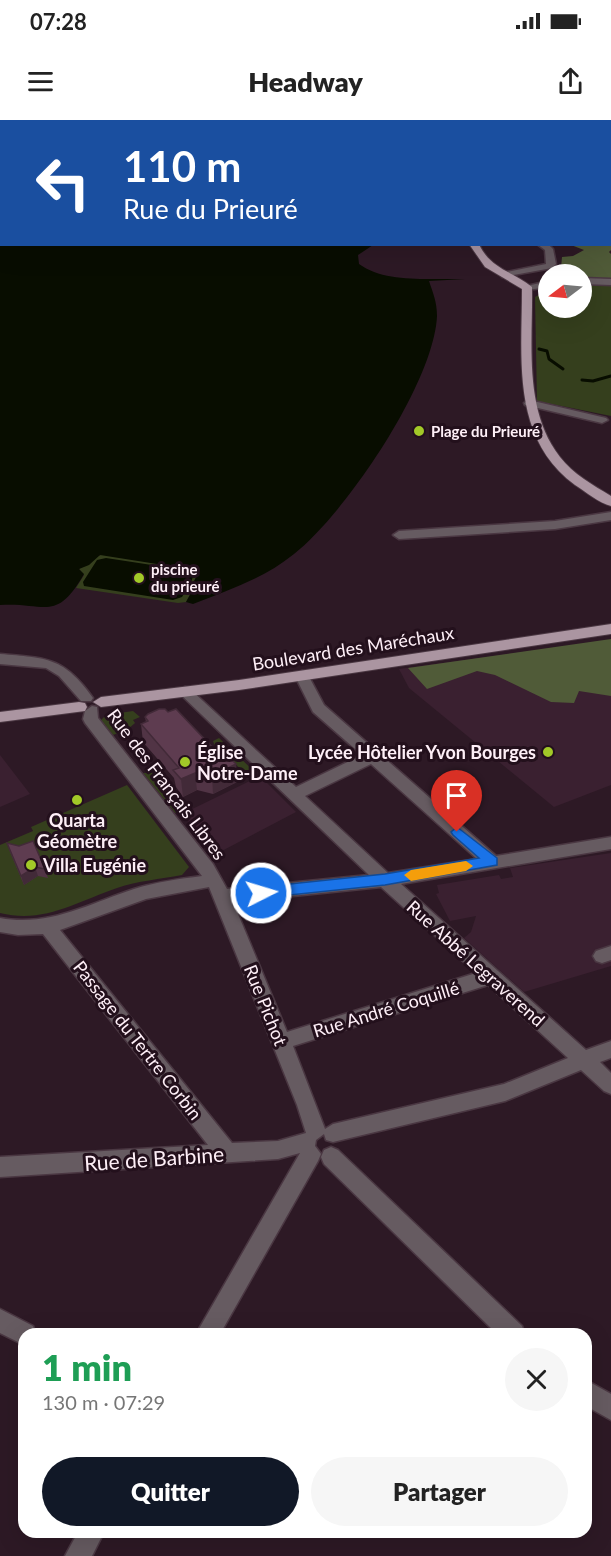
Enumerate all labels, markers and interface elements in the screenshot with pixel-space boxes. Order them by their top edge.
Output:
text: 07:28 [30,8,87,35]
icon: menu [24,65,57,98]
text: Headway [248,65,363,98]
icon: share [554,65,587,98]
text: 110 m [123,141,241,191]
icon: left [24,144,102,222]
text: Rue du Prieuré [123,192,298,225]
north arrow [538,264,592,318]
map controls [538,264,592,318]
place label: Plage du Prieuré [431,422,540,440]
marker: Plage du Prieuré [412,424,426,438]
place label: piscine du prieuré [151,560,219,595]
marker: piscine du prieuré [132,571,146,585]
street label: Boulevard des Maréchaux [251,621,455,675]
street label: Rue des Français Libres [103,704,231,864]
place label: Église Notre-Dame [197,741,298,784]
place label: Lycée Hôtelier Yvon Bourges [308,741,536,763]
marker: Lycée Hôtelier Yvon Bourges [541,745,555,759]
marker: Église Notre-Dame [178,755,192,769]
pin [431,770,482,832]
icon: arrive [440,779,473,812]
marker: Quarta Géomètre [70,793,84,807]
place label: Quarta Géomètre [37,809,118,852]
place label: Villa Eugénie [42,854,146,876]
marker: Villa Eugénie [24,858,38,872]
position arrow [229,861,293,925]
street label: Rue Abbé Legraverend [403,895,549,1031]
street label: Passage du Tertre Corbin [69,956,207,1124]
street label: Rue Pichot [240,961,292,1049]
street label: Rue André Coquillé [310,976,462,1042]
street label: Rue de Barbine [83,1141,225,1175]
text: 1 min [42,1345,132,1389]
button: close [505,1348,568,1411]
text: 130 m · 07:29 [42,1390,165,1414]
button: Quitter [42,1457,299,1526]
button: Partager [311,1457,568,1526]

